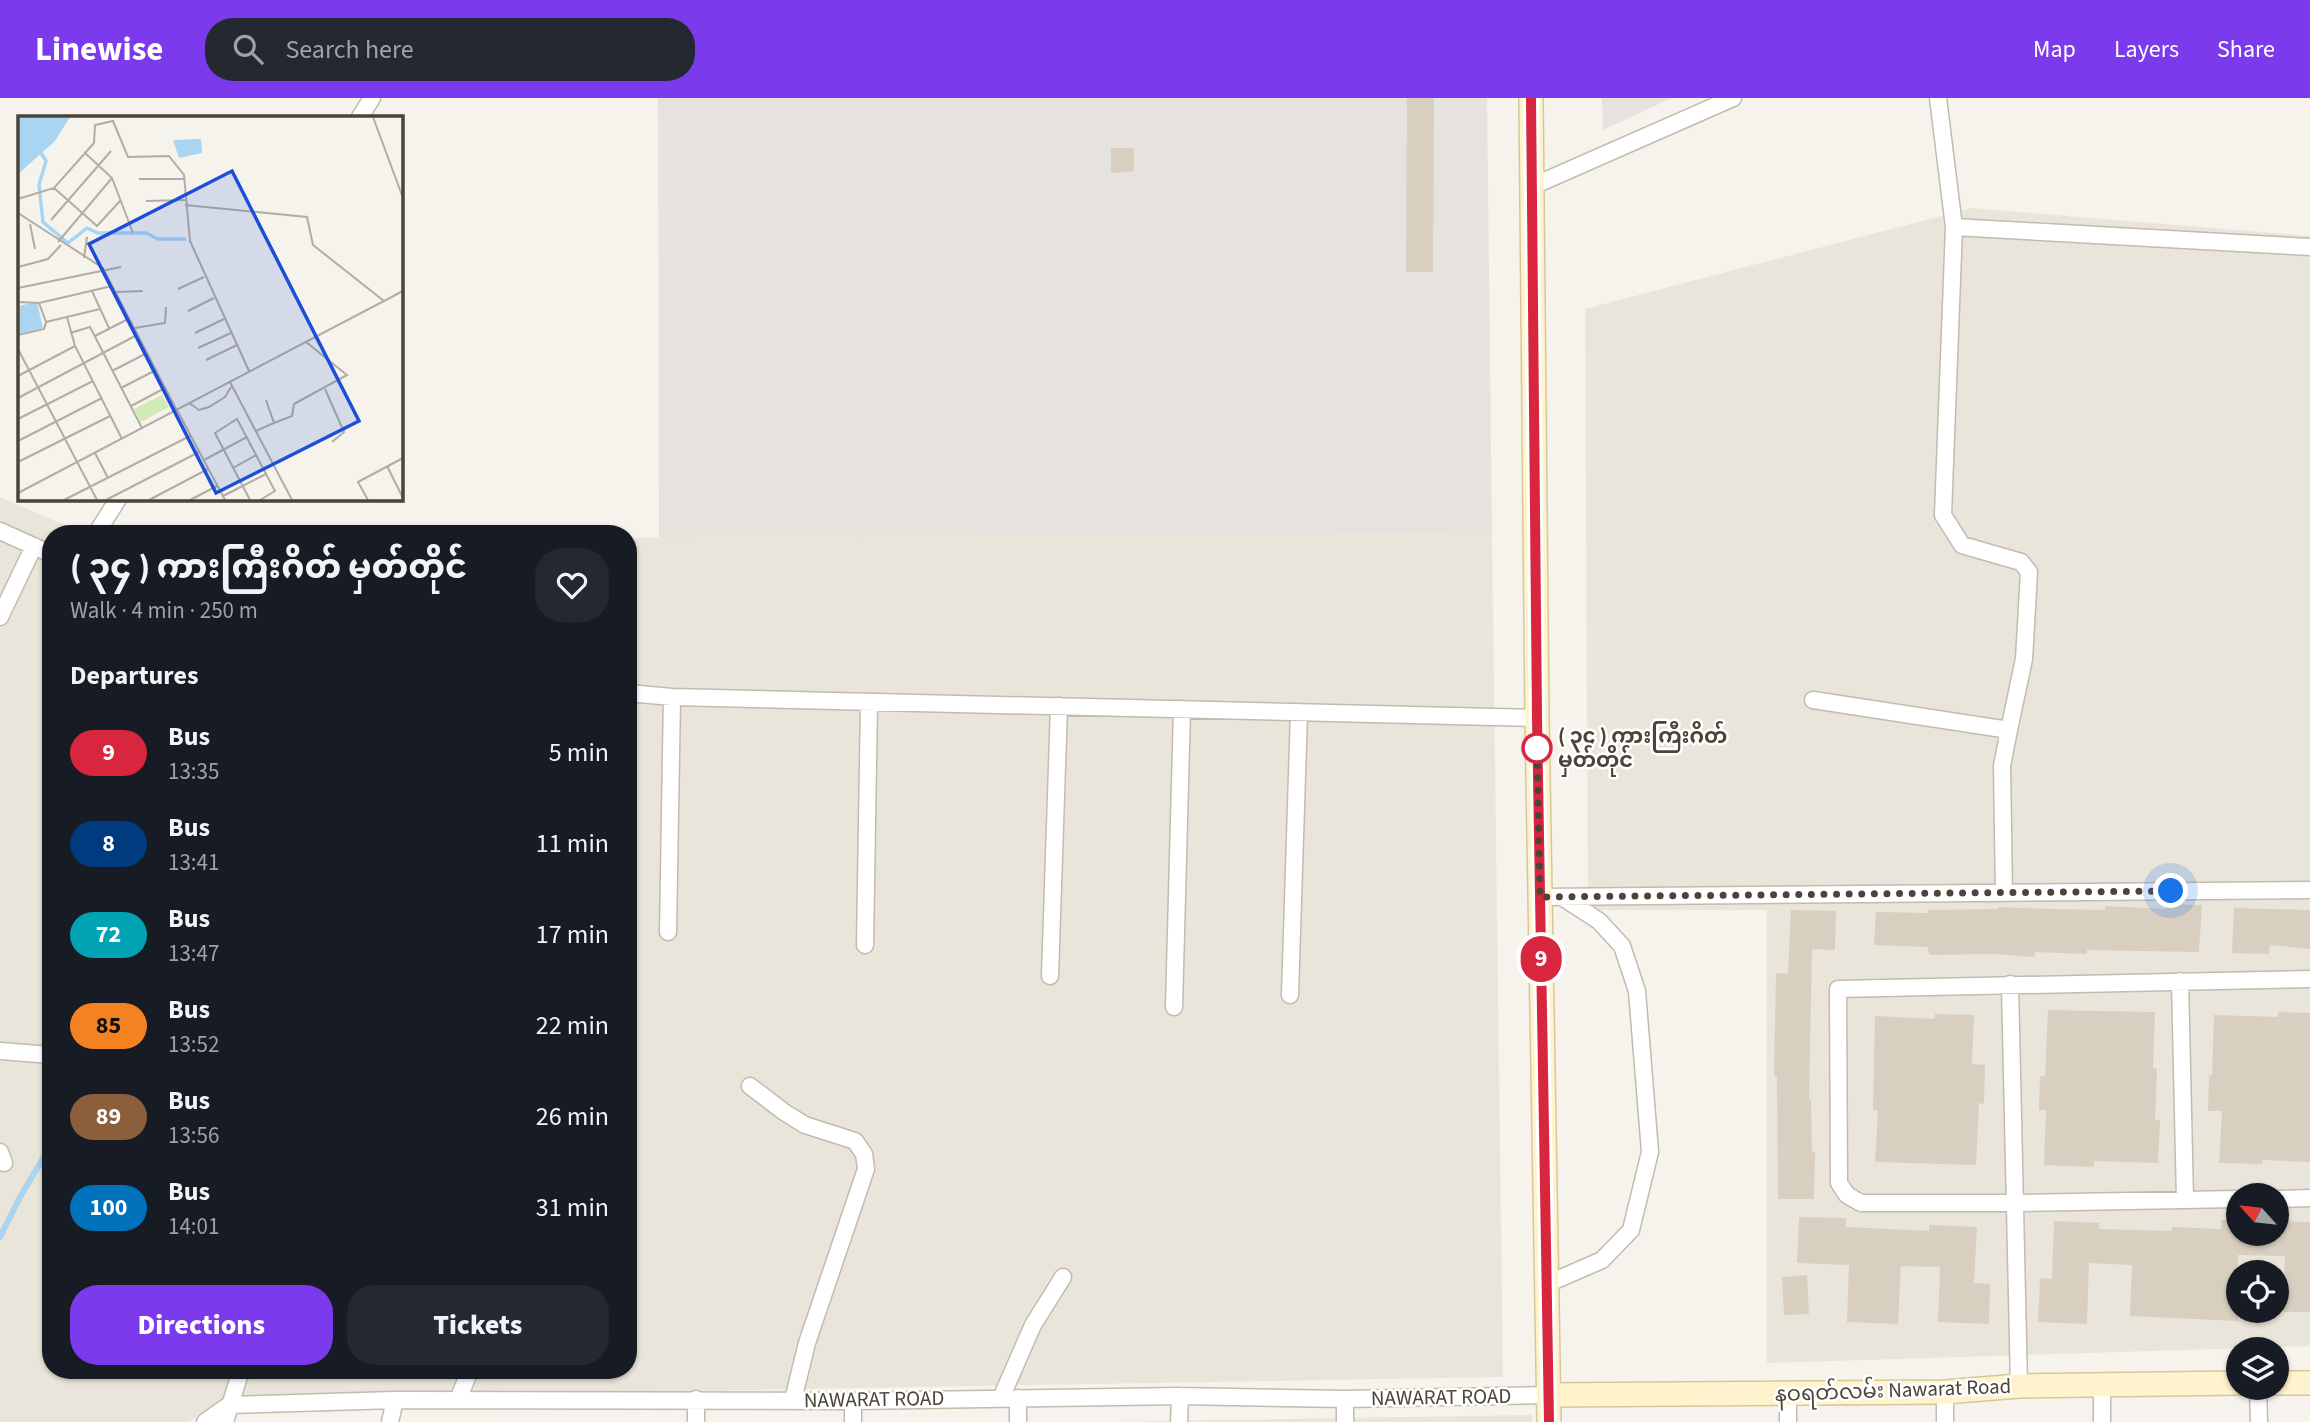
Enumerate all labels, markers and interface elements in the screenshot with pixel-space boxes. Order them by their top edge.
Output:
search box [205,18,695,81]
text: Linewise [35,26,163,73]
icon: search [229,30,267,68]
text: Search here [285,31,414,68]
text: Map [2033,32,2076,67]
text: Layers [2114,32,2179,67]
text: Share [2217,32,2275,67]
inset map [18,116,402,500]
text: ( ၃၄ ) ကားကြီးဂိတ် မှတ်တိုင် [70,544,467,591]
button: heart [535,548,609,622]
text: Walk · 4 min · 250 m [70,594,258,627]
text: Departures [70,657,198,694]
text: Bus [168,718,210,755]
place label: ( ၃၄ ) ကားကြီးဂိတ် မှတ်တိုင် [1558,720,1727,777]
marker: ( ၃၄ ) ကားကြီးဂိတ် မှတ်တိုင် [1522,733,1552,763]
text: 5 min [549,734,609,771]
text: 9 [102,735,115,770]
text: 13:35 [168,755,219,788]
text: Bus [168,809,210,846]
text: 11 min [536,825,609,862]
text: 8 [102,826,115,861]
text: 13:41 [168,846,219,879]
your location [2153,873,2188,908]
text: Bus [168,900,210,937]
text: 17 min [536,916,609,953]
text: 72 [96,917,121,952]
line badge: 9 [1518,936,1564,982]
text: 13:47 [168,937,219,970]
text: 9 [1535,941,1547,976]
text: Bus [168,991,210,1028]
text: 22 min [536,1007,609,1044]
text: 85 [96,1008,121,1043]
text: 13:52 [168,1028,219,1061]
text: Bus [168,1082,210,1119]
text: 26 min [536,1098,609,1135]
text: 89 [96,1099,121,1134]
text: 13:56 [168,1119,219,1152]
text: Bus [168,1173,210,1210]
north arrow [2226,1183,2289,1246]
map controls [2226,1183,2289,1400]
text: 31 min [536,1189,609,1226]
text: 100 [89,1190,128,1225]
text: 14:01 [168,1210,219,1243]
button: locate [2226,1260,2289,1323]
button: Directions [70,1285,333,1365]
button: Tickets [347,1285,609,1365]
button: layers [2226,1337,2289,1400]
street label: နဝရတ်လမ်း Nawarat Road [1774,1370,2012,1411]
street label: NAWARAT ROAD [1371,1381,1511,1413]
street label: NAWARAT ROAD [804,1383,944,1415]

